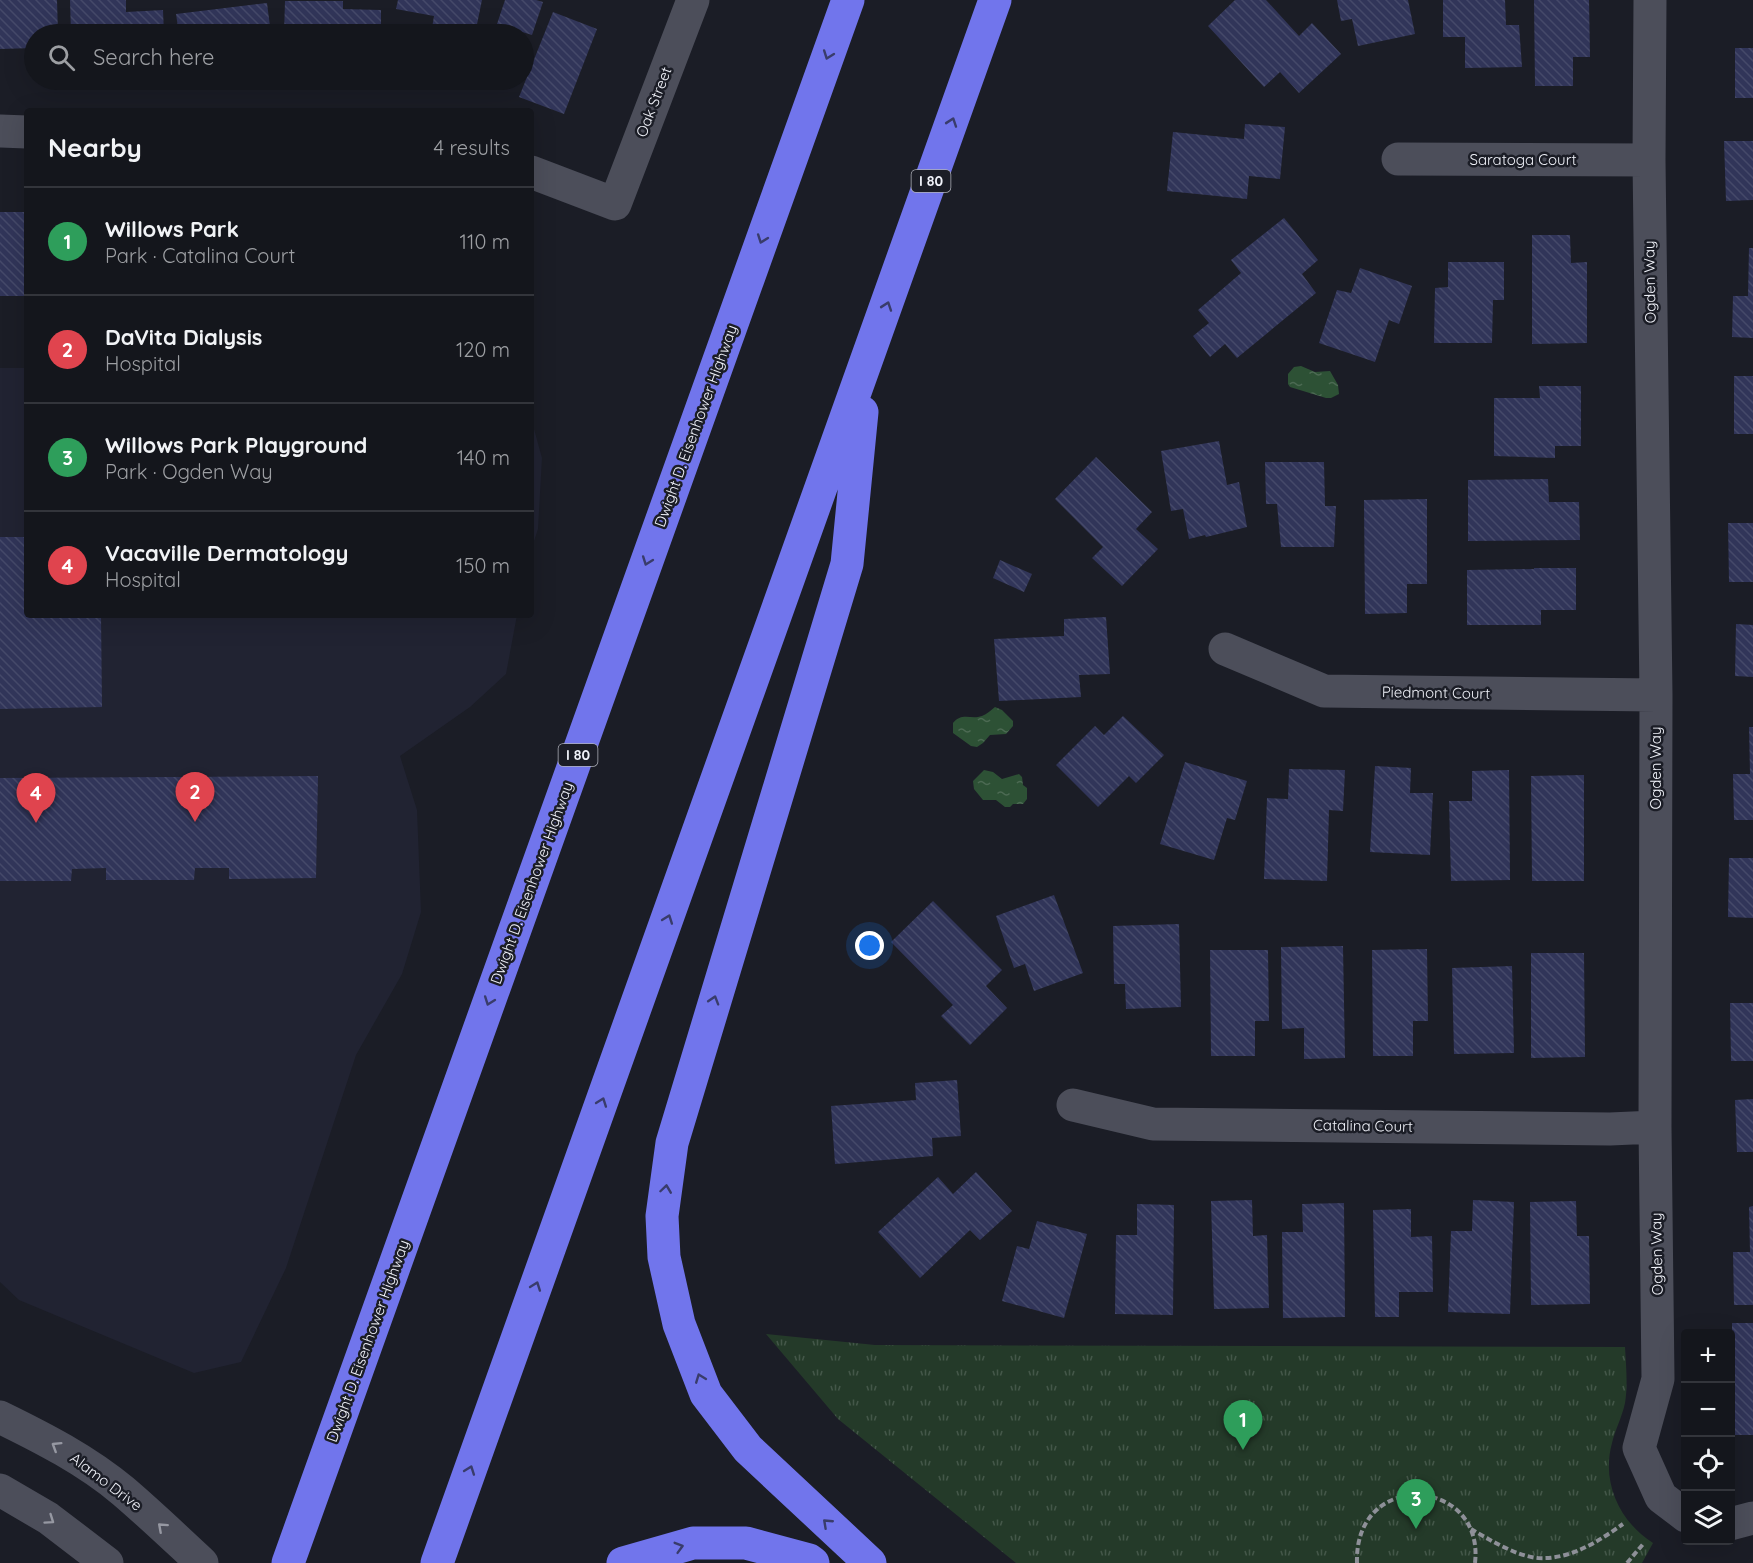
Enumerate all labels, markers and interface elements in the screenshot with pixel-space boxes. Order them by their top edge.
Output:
search box [24,24,534,90]
icon: search [45,41,78,74]
text: Search here [93,43,214,71]
one-way arrow [823,49,835,60]
street label: Oak Street [631,64,676,140]
one-way arrow [944,117,957,128]
text: Nearby [48,131,142,164]
text: 4 results [434,135,510,160]
street label: Saratoga Court [1470,150,1577,169]
road number: I 80 [912,170,950,192]
text: Willows Park [105,215,239,243]
text: 1 [64,229,71,254]
text: 110 m [460,229,510,254]
one-way arrow [757,233,770,244]
street label: Ogden Way [1639,240,1660,324]
text: Park · Catalina Court [105,243,295,268]
one-way arrow [879,301,892,312]
street label: Dwight D. Eisenhower Highway [650,322,741,530]
text: DaVita Dialysis [105,323,262,351]
text: 2 [62,337,73,362]
text: 120 m [456,337,510,362]
text: Hospital [105,351,181,376]
text: Willows Park Playground [105,431,367,459]
text: 3 [62,445,73,470]
text: 140 m [457,445,510,470]
text: Park · Ogden Way [105,459,273,484]
text: Vacaville Dermatology [105,539,348,567]
text: 4 [62,553,73,578]
text: 150 m [456,553,510,578]
one-way arrow [642,555,655,566]
text: Hospital [105,567,181,592]
street label: Piedmont Court [1382,682,1490,703]
street label: Ogden Way [1646,727,1665,809]
road number: I 80 [558,744,598,766]
pin: 2 [176,772,214,822]
pin: 4 [16,774,56,823]
street label: Dwight D. Eisenhower Highway [486,779,577,987]
one-way arrow [660,914,673,925]
your location [855,931,884,960]
one-way arrow [484,995,497,1006]
one-way arrow [707,995,719,1006]
one-way arrow [594,1098,607,1108]
street label: Catalina Court [1313,1115,1413,1136]
one-way arrow [659,1184,671,1193]
street label: Ogden Way [1646,1212,1667,1296]
street label: Dwight D. Eisenhower Highway [322,1237,413,1445]
one-way arrow [529,1281,542,1292]
map controls [1681,1329,1735,1545]
button: + [1681,1329,1735,1383]
one-way arrow [694,1373,707,1383]
button: − [1681,1383,1735,1437]
pin: 1 [1224,1400,1262,1450]
button: locate [1681,1437,1735,1491]
one-way arrow [52,1442,62,1454]
street label: Alamo Drive [67,1448,146,1515]
one-way arrow [463,1465,476,1475]
pin: 3 [1396,1480,1436,1529]
button: layers [1681,1491,1735,1545]
one-way arrow [44,1513,54,1525]
one-way arrow [823,1519,834,1530]
one-way arrow [158,1523,169,1534]
one-way arrow [673,1542,684,1554]

